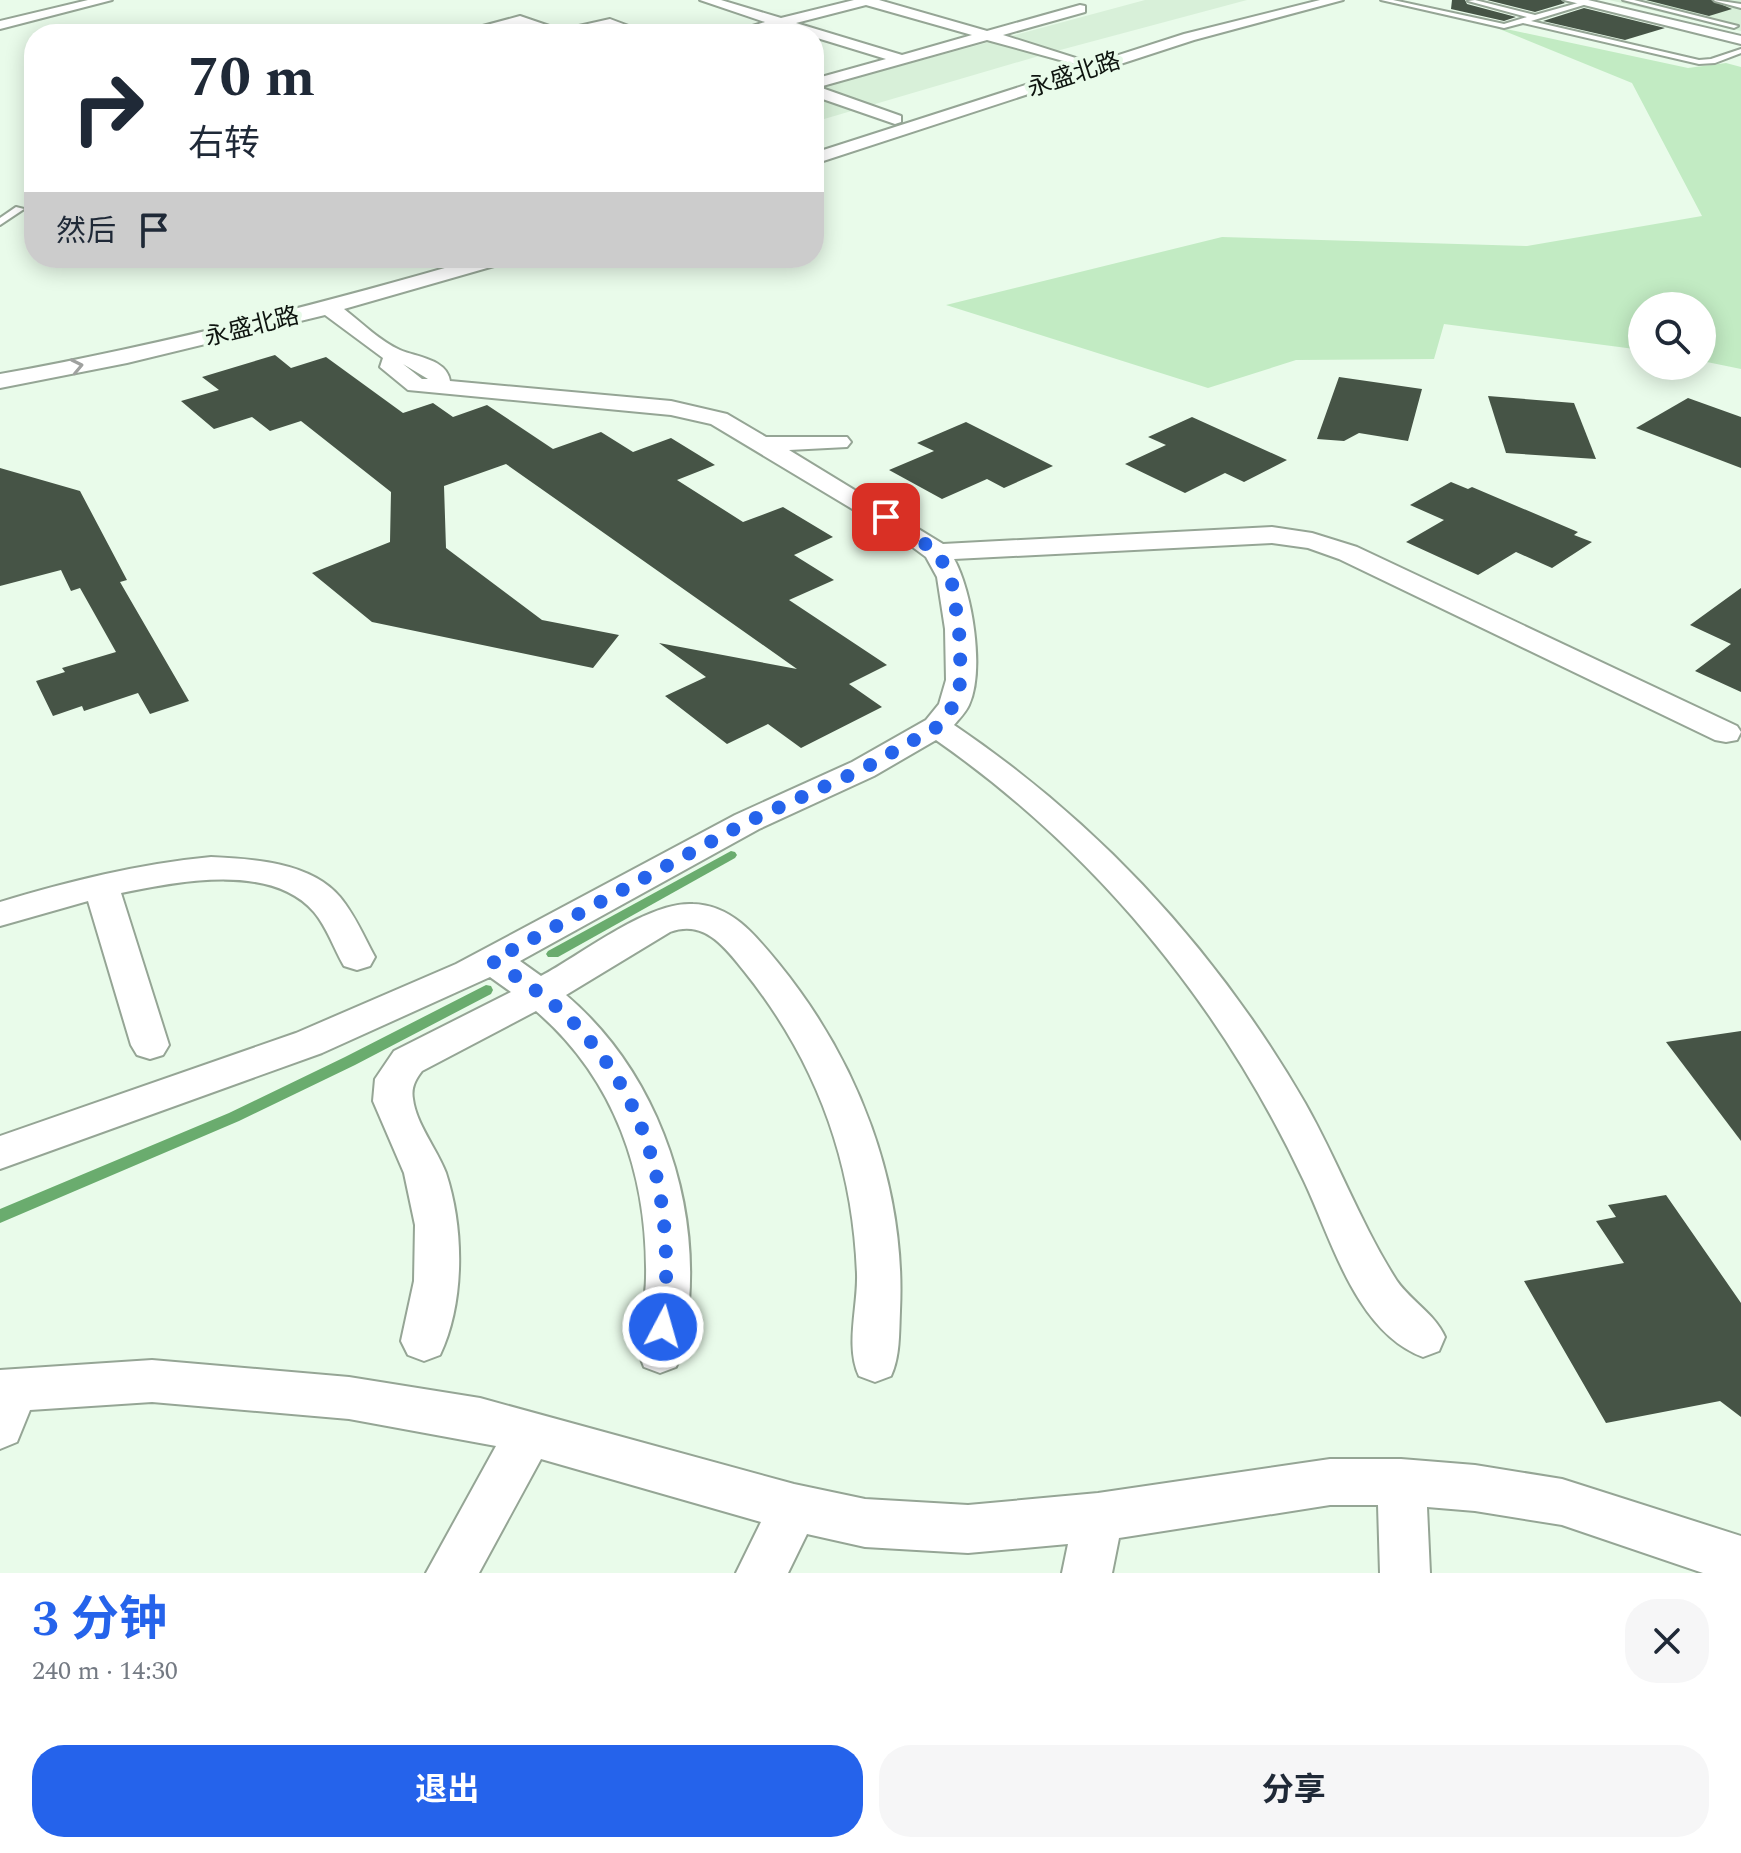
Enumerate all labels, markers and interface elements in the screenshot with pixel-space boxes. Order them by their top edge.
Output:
text: 70 m [188,36,315,121]
street label: 永盛北路 [1023,43,1125,107]
icon: right [56,56,160,160]
text: 右转 [188,117,260,172]
icon: arrive [132,208,176,252]
text: 然后 [56,209,116,255]
map controls [1628,292,1716,380]
button: search [1628,292,1716,380]
street label: 永盛北路 [201,298,303,356]
one-way arrow [69,358,83,375]
pin [852,483,920,551]
icon: arrive [864,495,908,539]
position arrow [621,1285,705,1369]
text: 3 分钟 [32,1584,167,1657]
button: close [1625,1599,1709,1683]
text: 240 m · 14:30 [32,1651,178,1691]
button: 退出 [32,1745,863,1837]
button: 分享 [879,1745,1709,1837]

